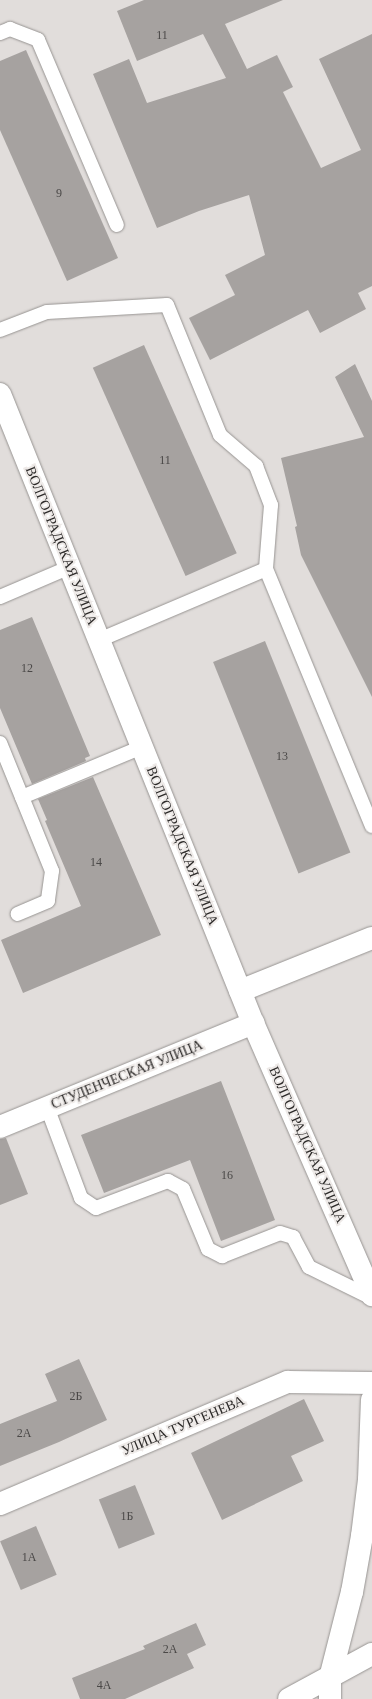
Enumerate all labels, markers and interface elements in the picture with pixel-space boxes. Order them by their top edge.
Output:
house number: 11 [156,29,168,43]
house number: 9 [56,187,62,201]
house number: 11 [159,454,171,468]
street label: ВОЛГОГРАДСКАЯ УЛИЦА [21,464,101,628]
house number: 12 [21,662,33,676]
house number: 13 [276,750,288,764]
street label: ВОЛГОГРАДСКАЯ УЛИЦА [142,764,222,928]
house number: 14 [90,856,102,870]
street label: СТУДЕНЧЕСКАЯ УЛИЦА [49,1037,205,1113]
street label: ВОЛГОГРАДСКАЯ УЛИЦА [265,1064,349,1226]
house number: 16 [221,1169,233,1183]
house number: 2Б [70,1390,82,1404]
street label: УЛИЦА ТУРГЕНЕВА [119,1393,247,1459]
house number: 2А [17,1427,31,1441]
house number: 1Б [121,1510,133,1524]
house number: 1А [22,1551,36,1565]
house number: 2А [163,1643,177,1657]
house number: 4А [97,1679,111,1693]

